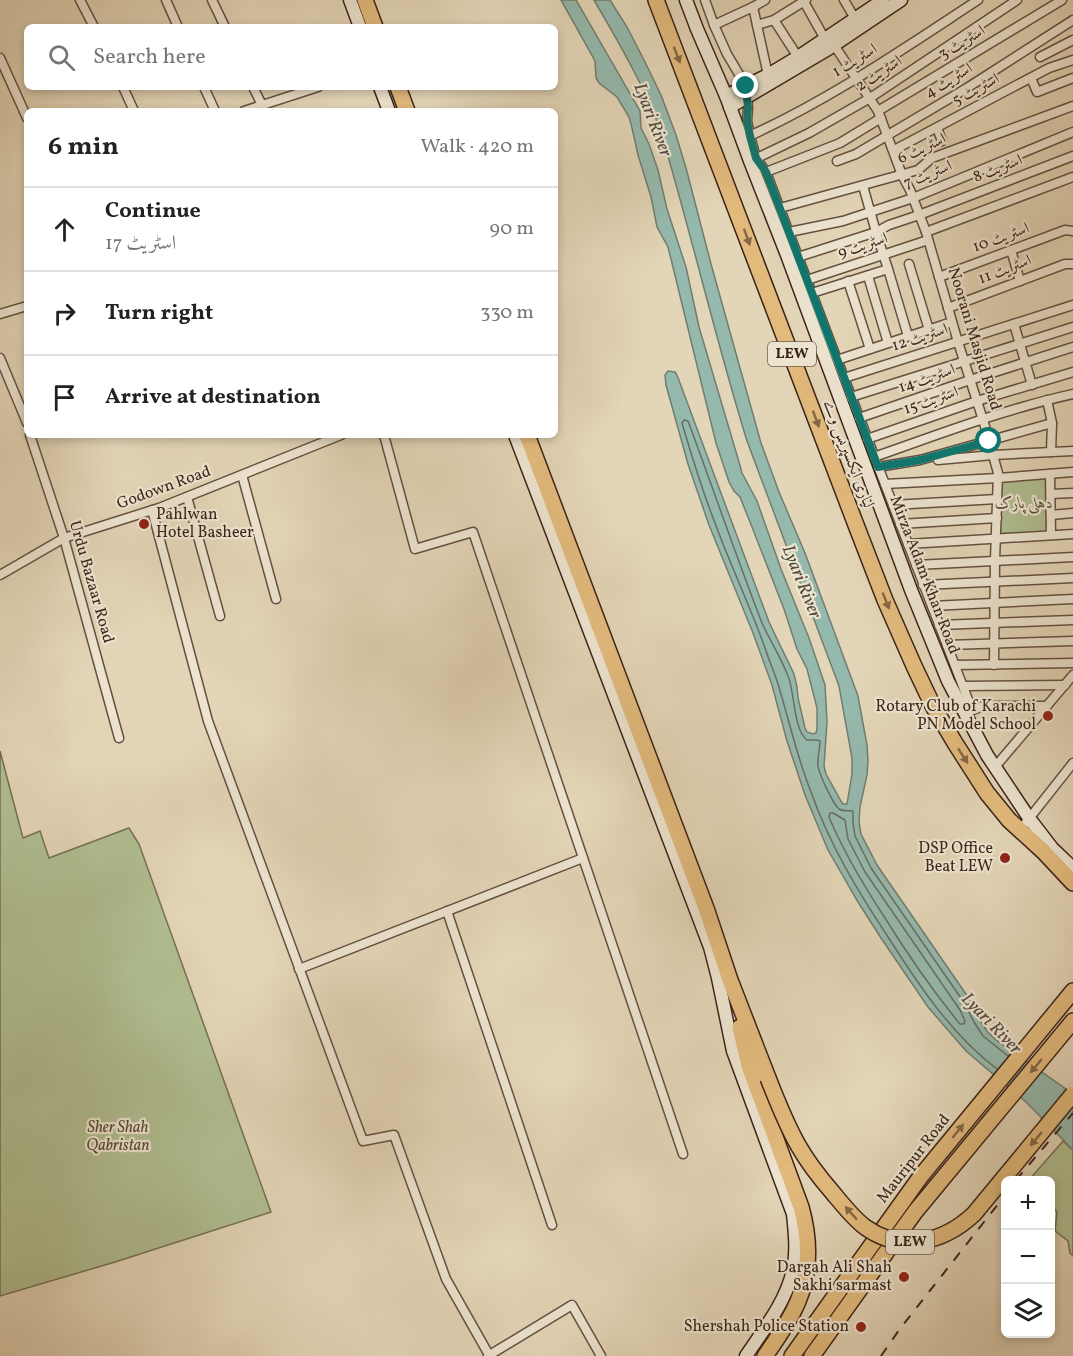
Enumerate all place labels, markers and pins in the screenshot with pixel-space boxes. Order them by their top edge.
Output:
place label: Pahlwan Hotel Basheer [156,504,254,544]
marker: Pahlwan Hotel Basheer [137,517,151,531]
place label: Rotary Club of Karachi PN Model School [876,696,1036,736]
marker: Rotary Club of Karachi PN Model School [1041,709,1055,723]
place label: DSP Office Beat LEW [918,838,993,878]
marker: DSP Office Beat LEW [998,851,1012,865]
place label: Dargah Ali Shah Sakhi sarmast [777,1257,892,1297]
marker: Dargah Ali Shah Sakhi sarmast [897,1270,911,1284]
place label: Shershah Police Station [684,1316,849,1338]
marker: Shershah Police Station [854,1320,868,1334]

